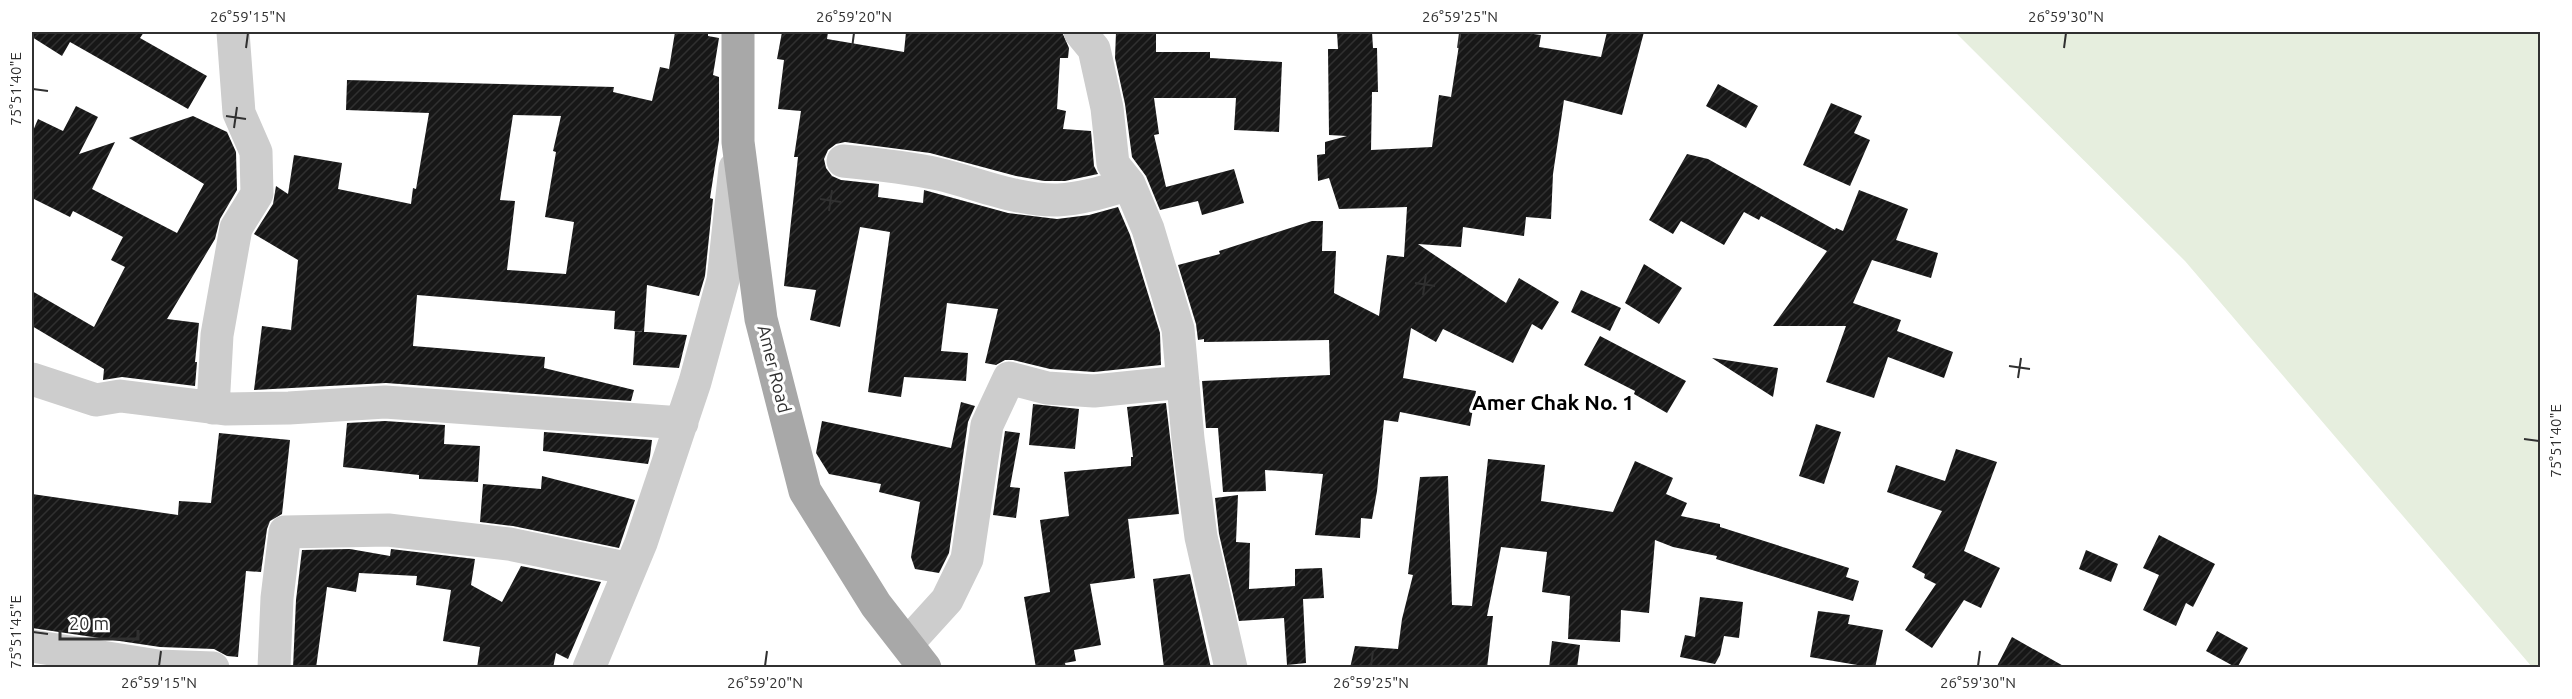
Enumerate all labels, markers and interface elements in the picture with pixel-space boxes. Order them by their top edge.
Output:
text: 26°59'15"N [210,8,286,25]
text: 26°59'20"N [816,8,892,25]
text: 26°59'25"N [1422,8,1498,25]
text: 26°59'30"N [2028,8,2104,25]
text: 75°51'40"E [7,52,24,126]
street label: Amer Road [754,323,796,415]
district label: Amer Chak No. 1 [1472,390,1634,414]
text: 75°51'40"E [2547,404,2564,478]
text: 75°51'45"E [7,595,24,669]
scale bar [60,603,138,641]
text: 20 m [69,613,109,633]
text: 26°59'15"N [121,674,197,691]
text: 26°59'20"N [727,674,803,691]
text: 26°59'25"N [1333,674,1409,691]
text: 26°59'30"N [1940,674,2016,691]

